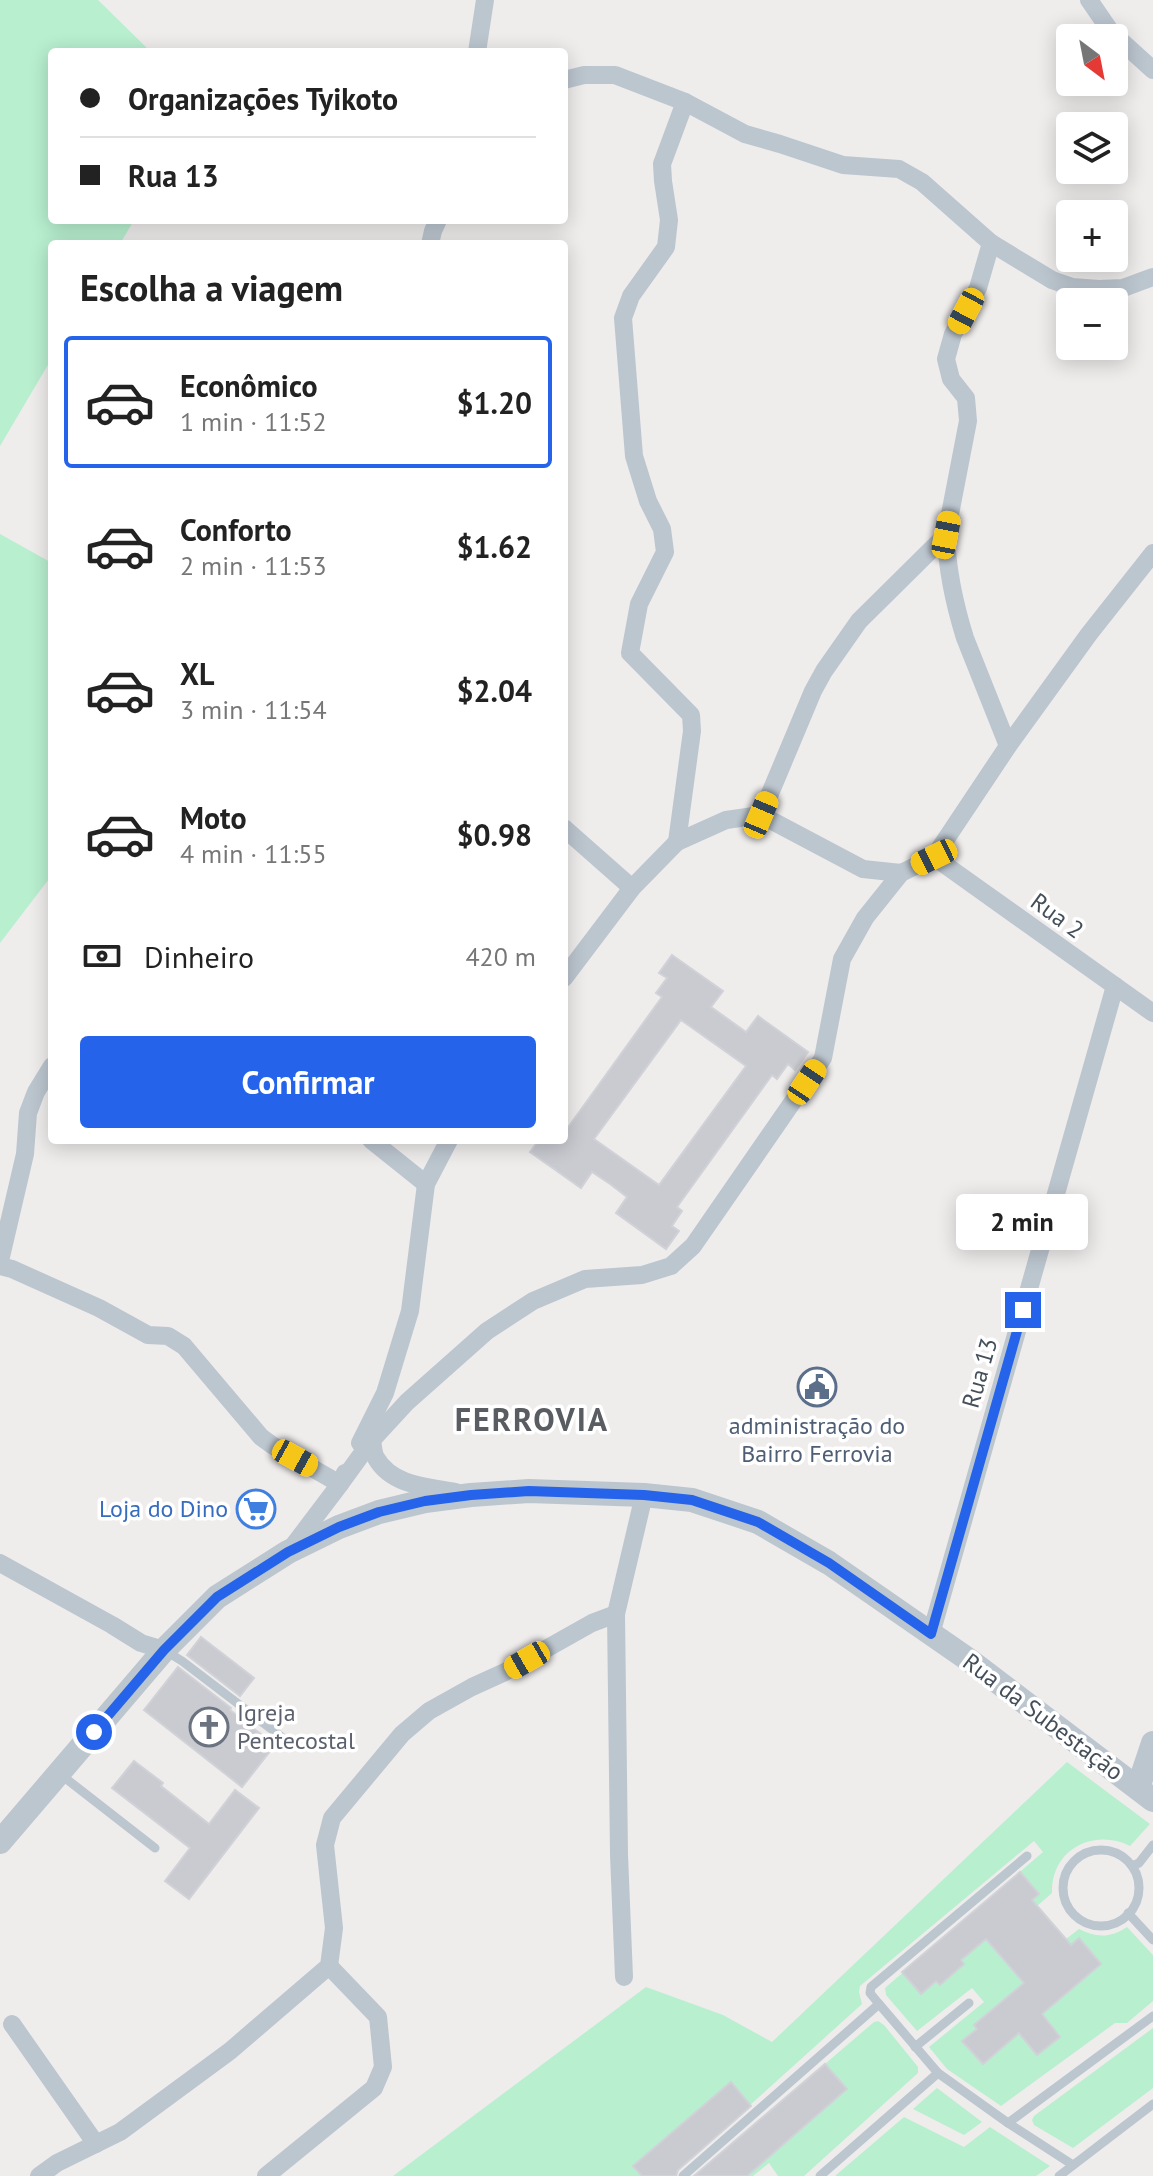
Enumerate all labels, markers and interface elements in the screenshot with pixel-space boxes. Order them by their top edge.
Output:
north arrow [1056,24,1128,96]
map controls [1056,24,1128,360]
text: Organizações Tyikoto [128,79,398,118]
button: layers [1056,112,1128,184]
text: Rua 13 [128,156,219,195]
button: + [1056,200,1128,272]
text: Escolha a viagem [80,264,343,311]
car [944,284,988,338]
button: − [1056,288,1128,360]
icon: car [84,366,156,438]
text: Econômico [180,366,318,405]
text: $1.20 [457,383,532,422]
text: 1 min · 11:52 [180,405,327,438]
car [930,509,962,561]
icon: car [84,510,156,582]
text: Conforto [180,510,292,549]
text: $1.62 [457,527,532,566]
text: 2 min · 11:53 [180,549,327,582]
icon: car [84,654,156,726]
text: XL [180,654,214,693]
text: $2.04 [457,671,532,710]
text: 3 min · 11:54 [180,693,327,726]
car [741,788,781,842]
icon: car [84,798,156,870]
text: Moto [180,798,247,837]
text: $0.98 [457,815,532,854]
car [907,836,961,878]
text: 4 min · 11:55 [180,837,327,870]
street label: Rua 2 [1025,886,1090,945]
icon: cash [80,934,124,978]
text: Dinheiro [144,937,254,976]
text: 420 m [465,940,536,973]
button: Confirmar [80,1036,536,1128]
car [784,1055,830,1109]
callout: 2 min [957,1194,1089,1250]
text: 2 min [990,1205,1054,1238]
route end [1005,1292,1041,1328]
street label: Rua 13 [955,1334,1004,1411]
public building icon: administração do Bairro Ferrovia [796,1366,838,1408]
district label: FERROVIA [455,1398,609,1440]
place label: administração do Bairro Ferrovia [729,1410,905,1469]
car [268,1436,322,1480]
supermarket icon: Loja do Dino [235,1488,277,1530]
place label: Loja do Dino [99,1493,228,1524]
car [500,1638,554,1682]
street label: Rua da Subestação [957,1646,1130,1787]
place label: Igreja Pentecostal [237,1697,355,1756]
church icon: Igreja Pentecostal [188,1706,230,1748]
route start [76,1714,112,1750]

